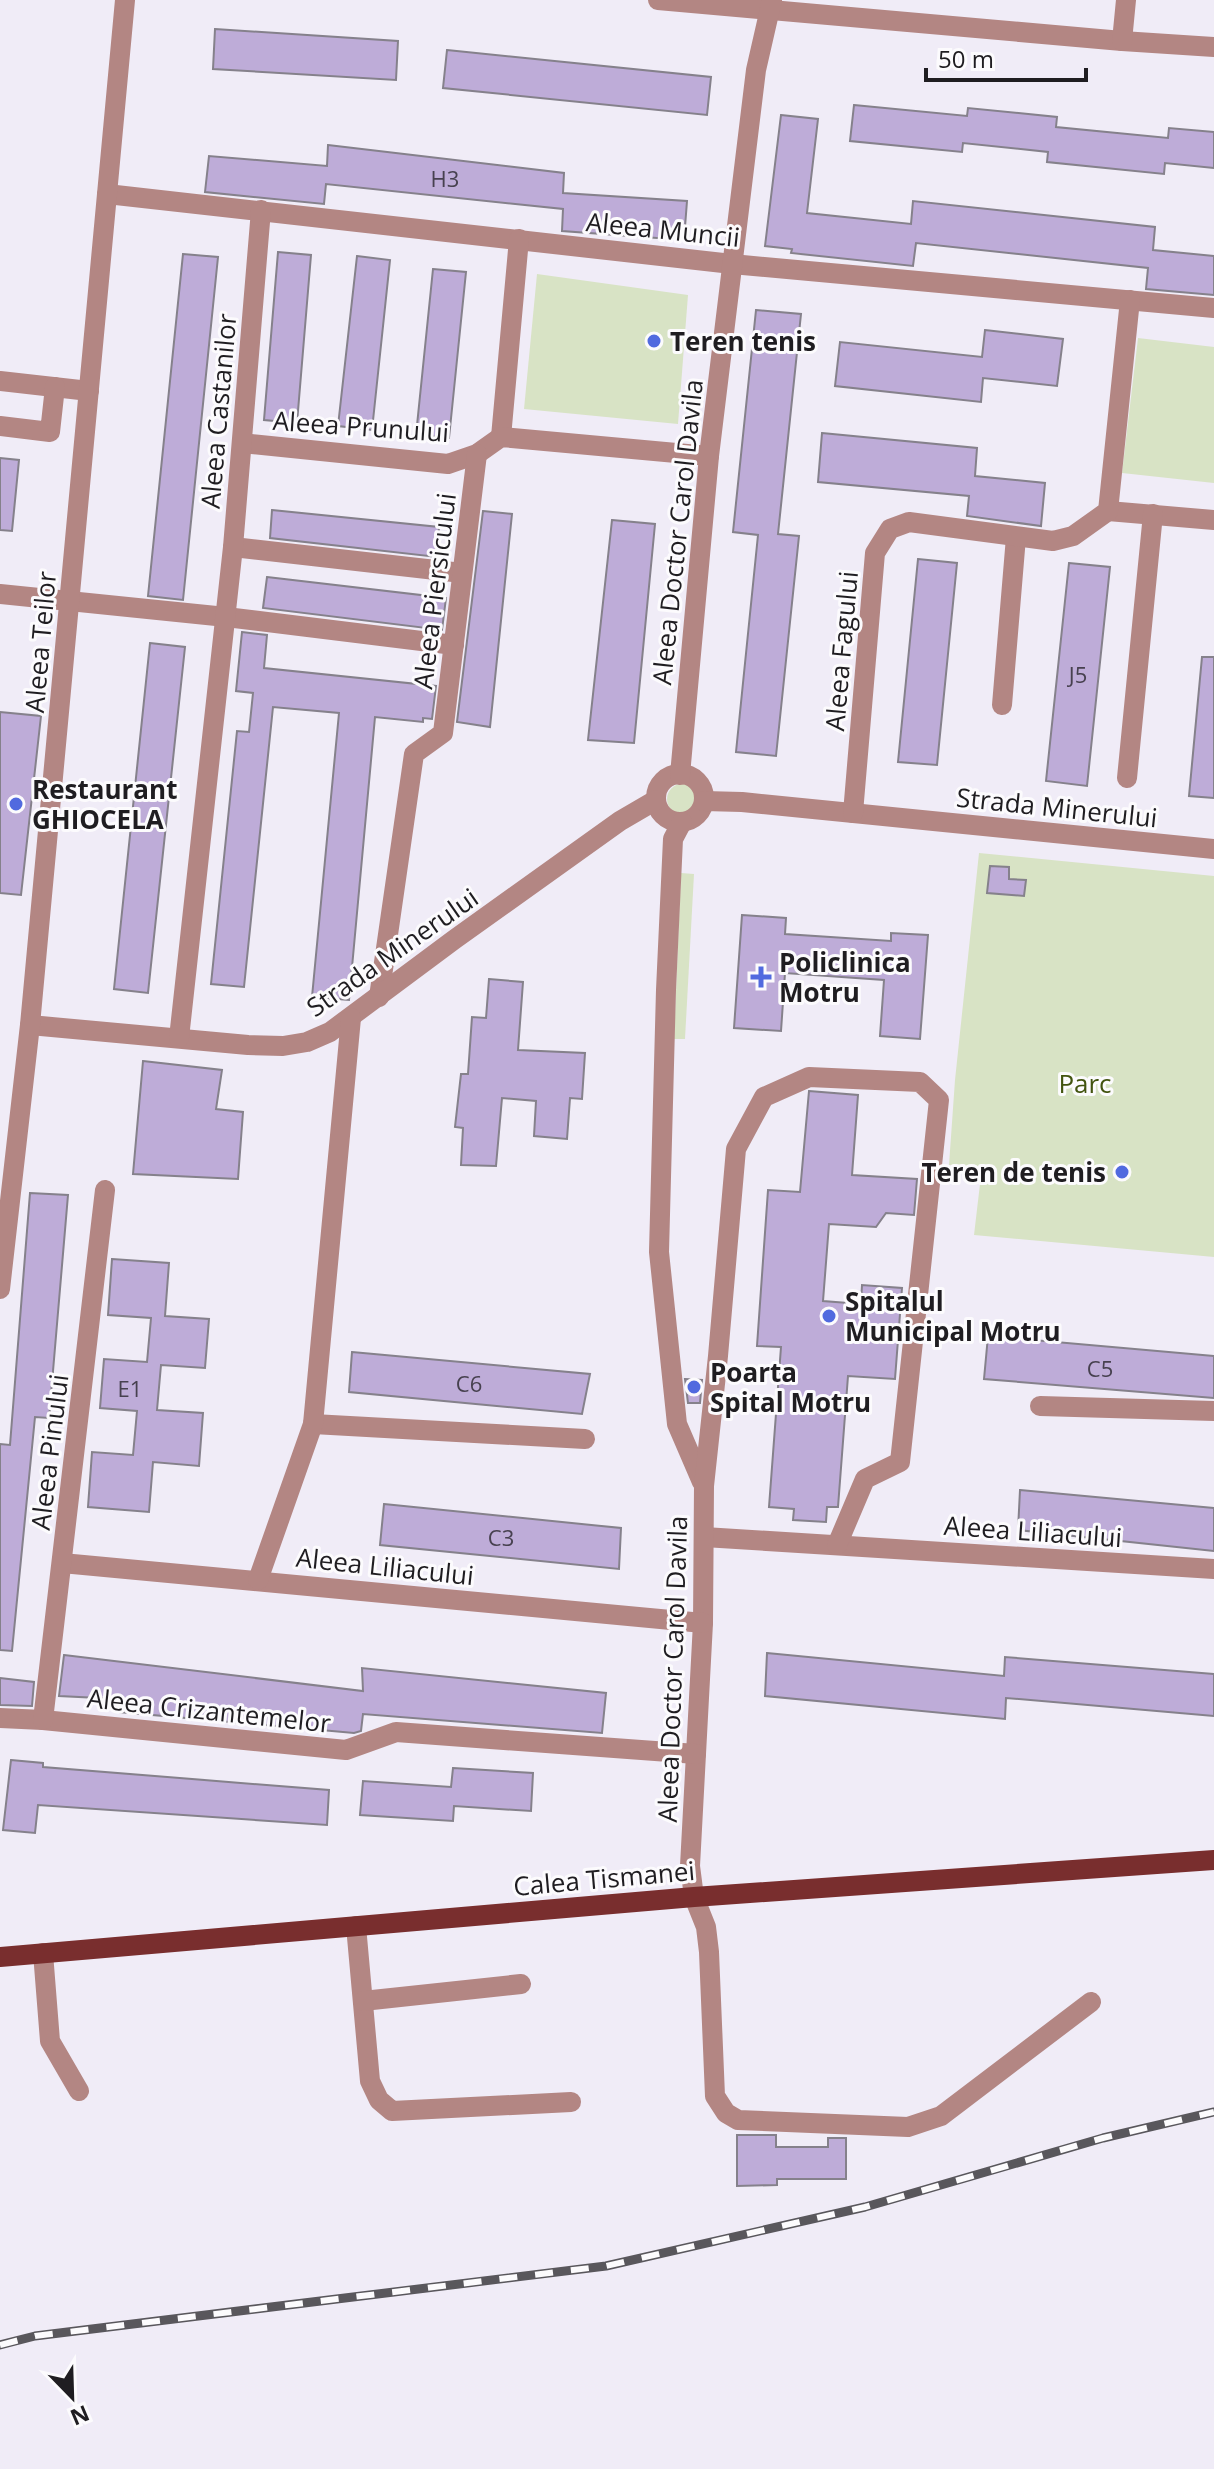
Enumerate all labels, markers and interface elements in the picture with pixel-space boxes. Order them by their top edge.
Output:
scale bar [926,32,1086,82]
text: 50 m [938,42,994,75]
house number: H3 [431,163,459,193]
street label: Aleea Muncii [584,203,742,255]
street label: Aleea Castanilor [192,312,244,510]
place label: Teren tenis [670,323,816,359]
marker: Teren tenis [645,332,663,350]
street label: Aleea Doctor Carol Davila [643,377,711,687]
street label: Aleea Prunului [272,402,450,450]
street label: Aleea Piersicului [404,491,464,691]
street label: Aleea Teilor [16,569,64,714]
street label: Aleea Fagului [816,570,866,732]
house number: J5 [1067,659,1087,689]
place label: Restaurant GHIOCELA [32,771,177,837]
street label: Strada Minerului [955,779,1159,835]
marker: Restaurant GHIOCELA [7,795,25,813]
street label: Strada Minerului [299,879,485,1025]
place label: Policlinica Motru [779,944,911,1010]
marker: Policlinica Motru [750,966,772,988]
park label: Parc [1058,1065,1112,1101]
place label: Teren de tenis [921,1154,1106,1190]
marker: Teren de tenis [1113,1163,1131,1181]
place label: Spitalul Municipal Motru [845,1283,1061,1349]
marker: Spitalul Municipal Motru [820,1307,838,1325]
house number: C5 [1087,1353,1113,1383]
place label: Poarta Spital Motru [710,1354,871,1420]
house number: C6 [456,1368,482,1398]
street label: Aleea Pinului [22,1372,76,1532]
house number: E1 [118,1373,142,1403]
marker: Poarta Spital Motru [685,1378,703,1396]
street label: Aleea Liliacului [943,1507,1123,1555]
street label: Aleea Doctor Carol Davila [649,1515,695,1823]
house number: C3 [488,1522,514,1552]
street label: Aleea Liliacului [294,1539,476,1593]
street label: Aleea Crizantemelor [85,1679,333,1741]
street label: Calea Tismanei [512,1852,696,1904]
north arrow [32,2357,112,2437]
text: N [66,2399,94,2434]

